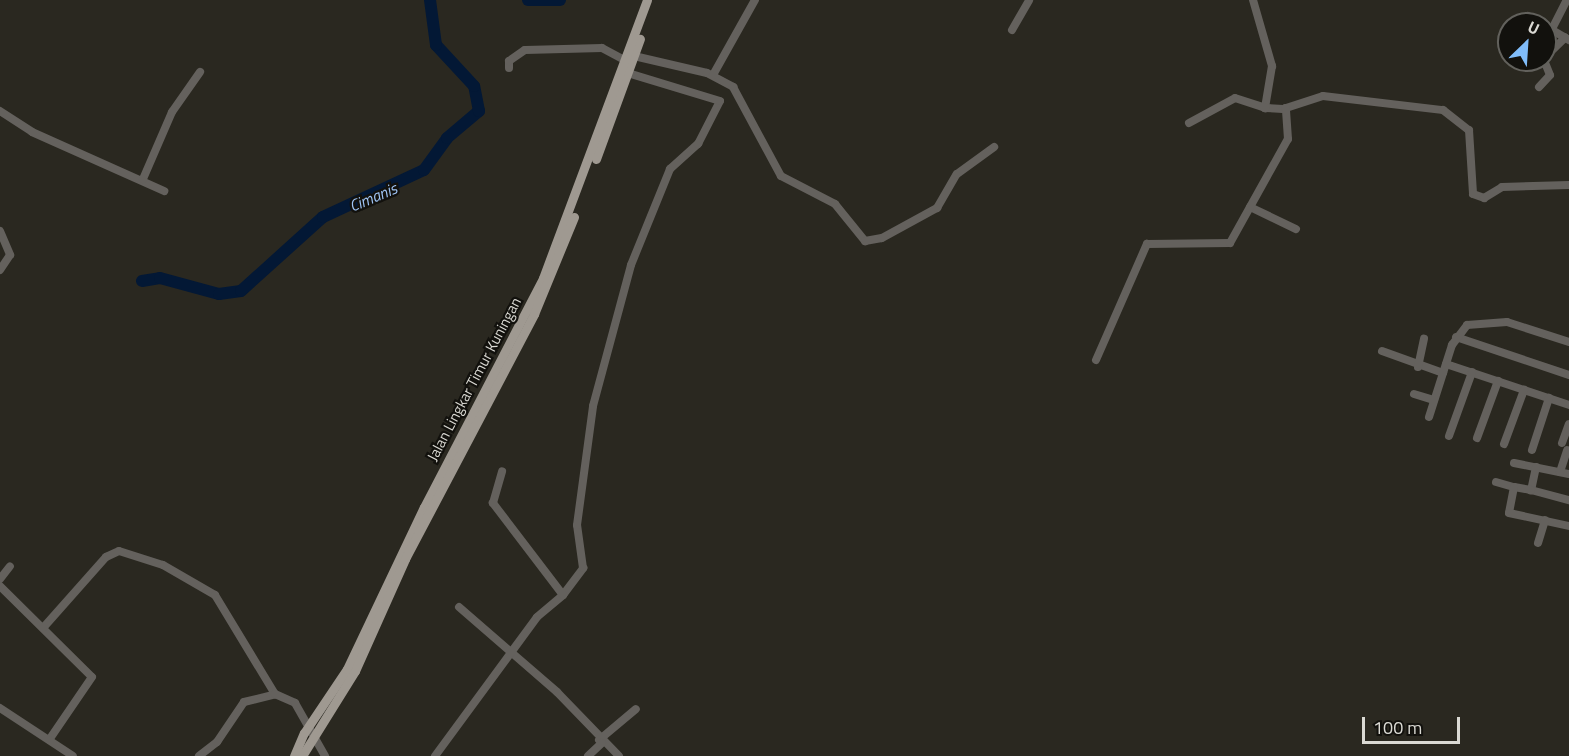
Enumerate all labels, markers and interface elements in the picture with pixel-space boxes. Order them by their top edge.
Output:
north arrow [1497,12,1557,72]
text: U [1524,14,1544,41]
water label: Cimanis [346,178,400,216]
street label: Jalan Lingkar Timur Kuningan [423,294,525,464]
scale bar [1365,705,1462,743]
text: 100 m [1373,714,1422,741]

